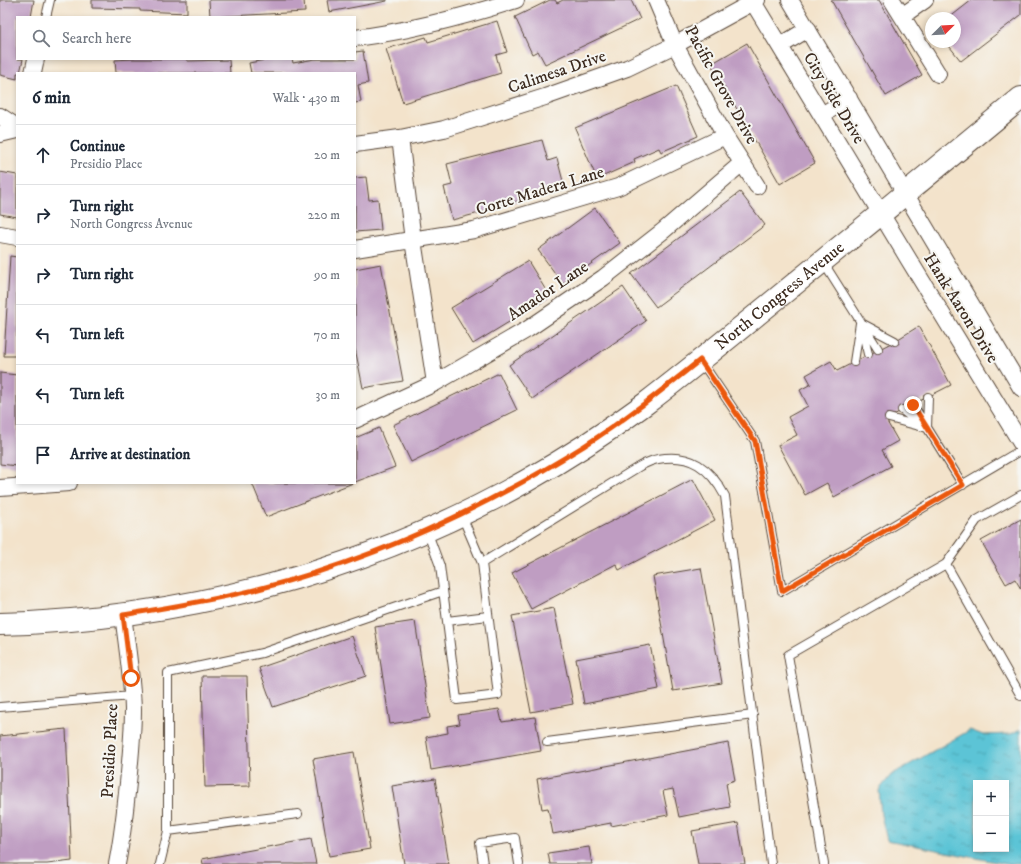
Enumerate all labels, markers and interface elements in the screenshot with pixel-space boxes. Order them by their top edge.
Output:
north arrow [925,12,961,48]
search box [16,16,356,60]
street label: Pacific Grove Drive [679,22,763,148]
icon: search [30,27,52,49]
text: Search here [62,29,131,48]
street label: Calimesa Drive [505,45,609,99]
street label: City Side Drive [798,48,870,148]
text: 6 min [32,87,71,109]
text: Walk · 430 m [272,90,340,106]
text: Continue [70,137,125,156]
icon: ahead [32,144,54,166]
text: 20 m [314,147,340,163]
text: Presidio Place [70,156,142,172]
street label: Corte Madera Lane [473,161,607,221]
text: Turn right [70,197,133,216]
icon: right [32,204,54,226]
text: 220 m [308,207,340,223]
text: North Congress Avenue [70,216,193,232]
street label: North Congress Avenue [711,237,849,355]
street label: Hank Aaron Drive [918,249,1004,367]
street label: Amador Lane [503,256,593,326]
icon: right [32,264,54,286]
text: Turn right [70,265,133,284]
text: 90 m [314,267,340,283]
icon: left [32,324,54,346]
text: Turn left [70,325,124,344]
text: 70 m [314,327,340,343]
icon: left [32,384,54,406]
text: Turn left [70,385,124,404]
text: 30 m [316,387,340,403]
route end [904,396,922,414]
icon: arrive [32,444,54,466]
text: Arrive at destination [70,445,190,464]
route start [122,669,140,687]
street label: Presidio Place [97,703,123,799]
map controls [973,780,1009,852]
button: + [973,780,1009,816]
button: − [973,816,1009,852]

